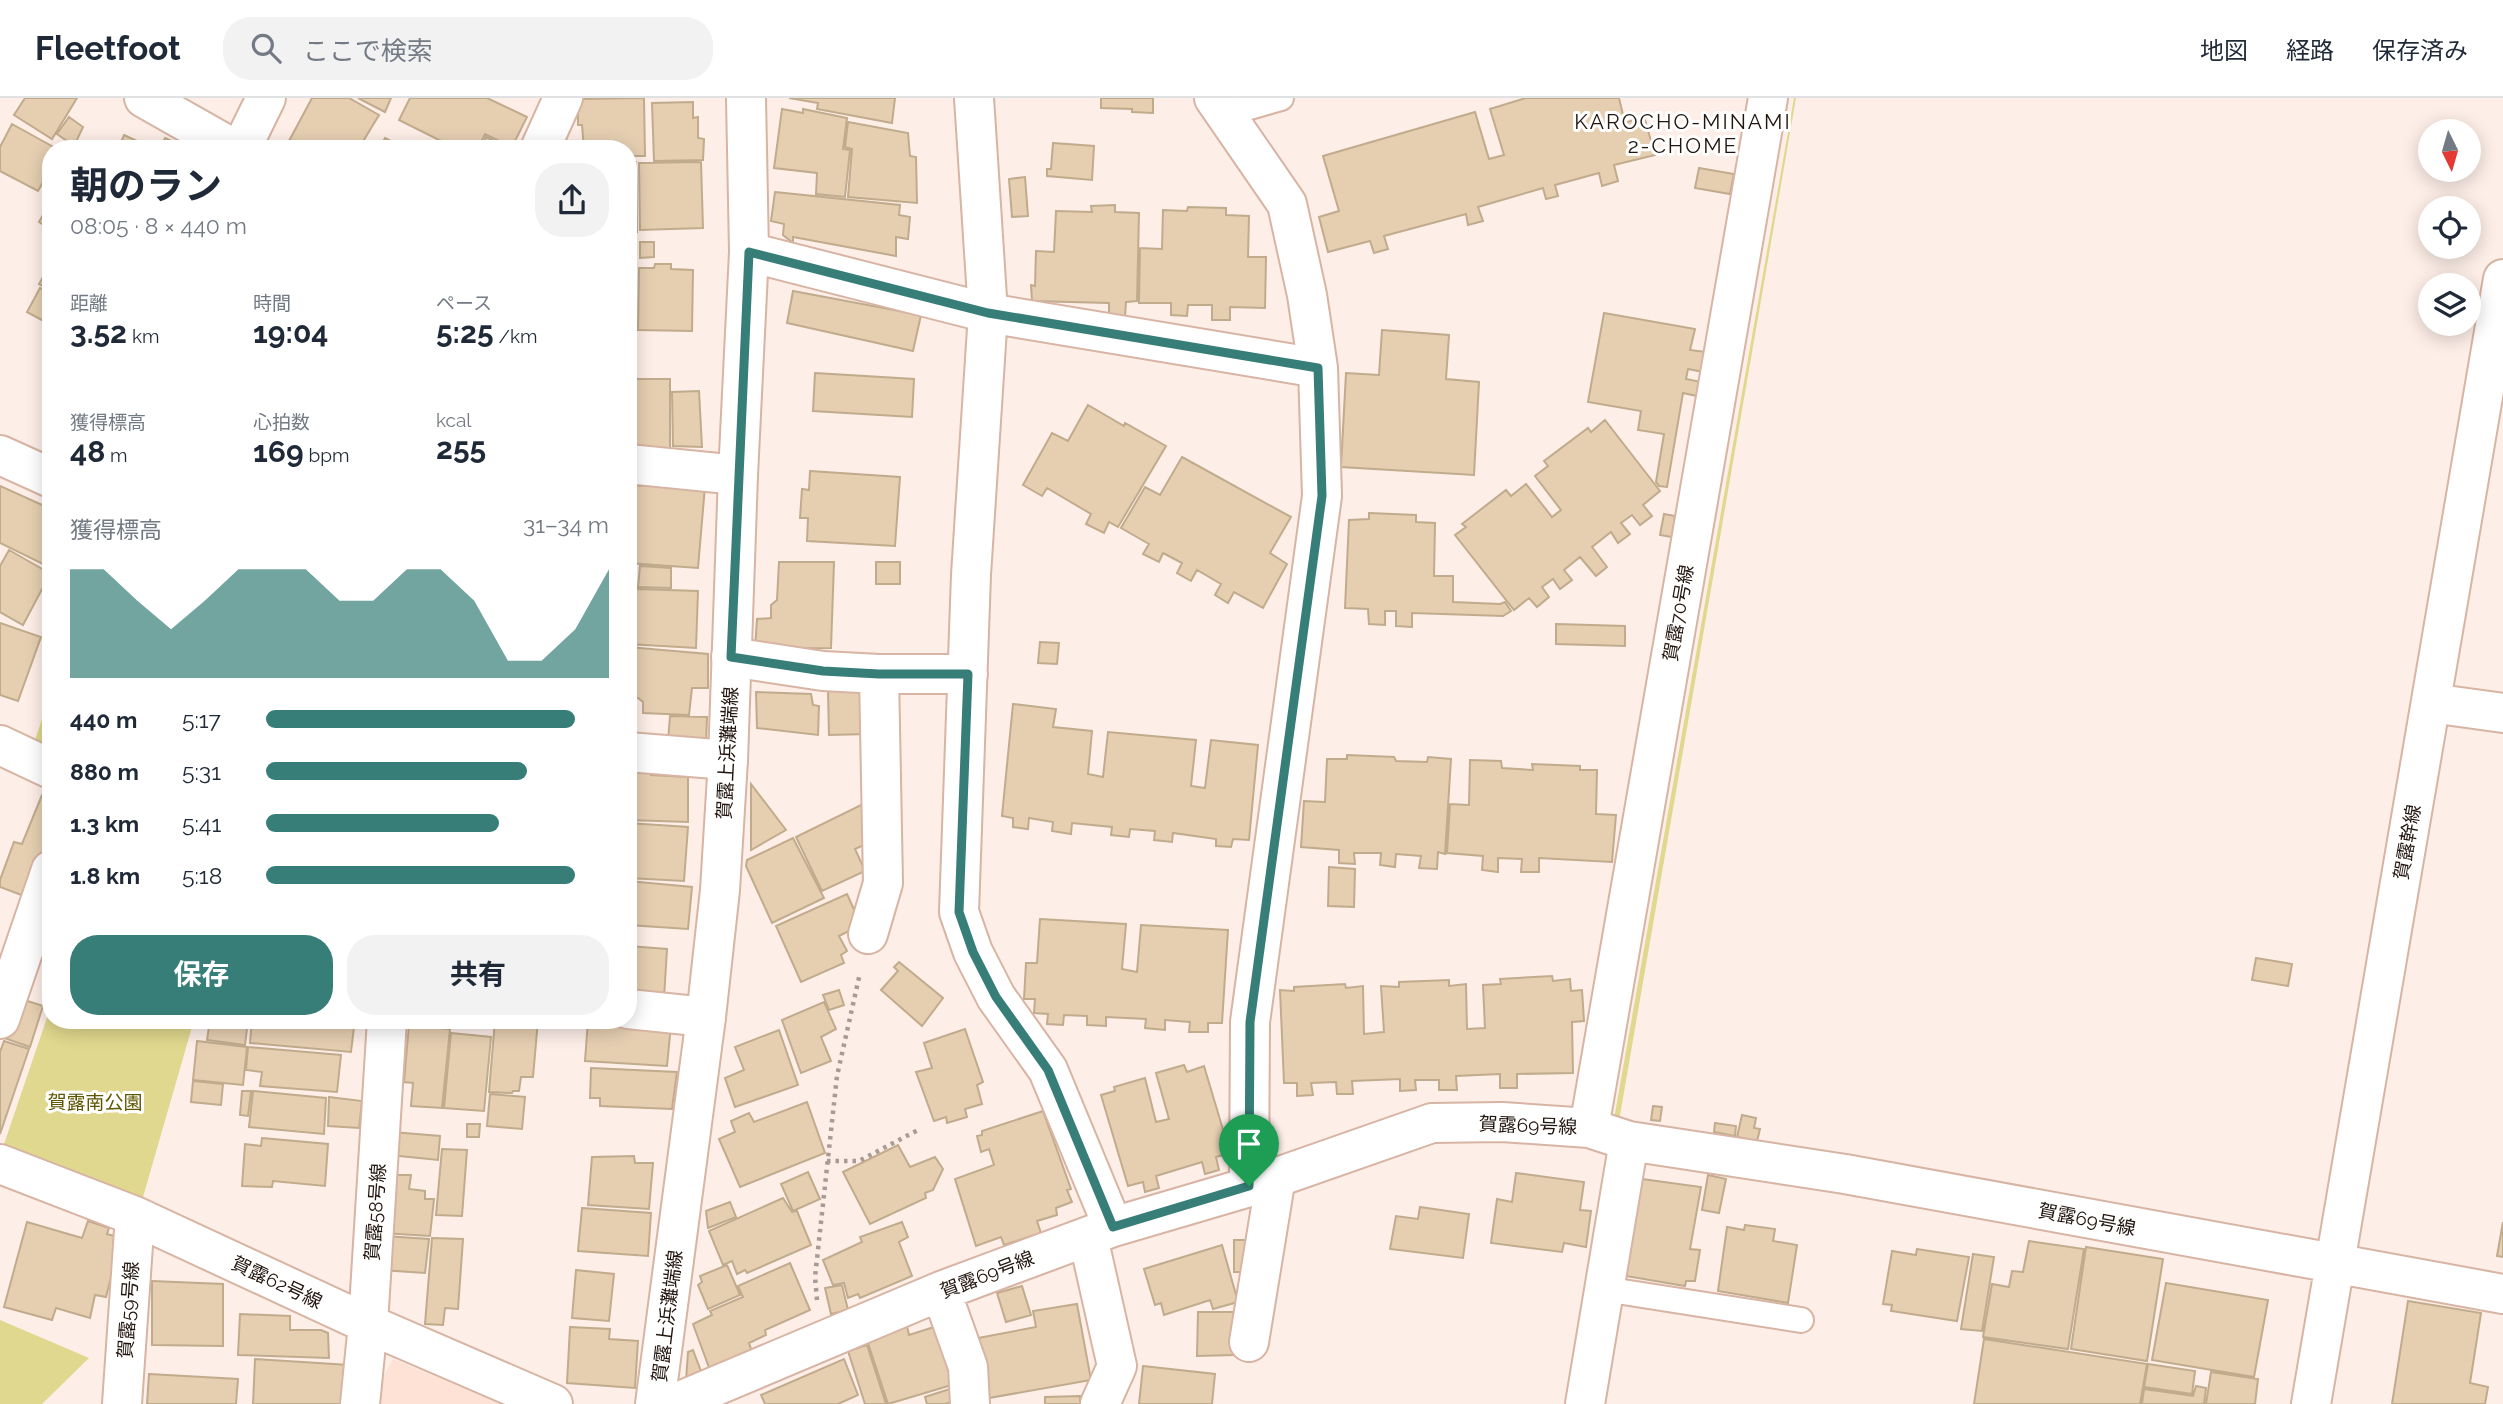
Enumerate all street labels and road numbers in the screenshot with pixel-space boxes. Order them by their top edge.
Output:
street label: 賀露70号線 [1659,563,1697,663]
street label: 賀露上浜灘端線 [713,686,741,820]
street label: 賀露幹線 [2390,803,2424,881]
street label: 賀露69号線 [1478,1112,1578,1138]
street label: 賀露58号線 [361,1163,389,1261]
street label: 賀露69号線 [2037,1199,2137,1239]
street label: 賀露69号線 [937,1246,1037,1302]
street label: 賀露上浜灘端線 [648,1249,686,1383]
street label: 賀露62号線 [228,1251,326,1313]
street label: 賀露59号線 [114,1261,142,1359]

